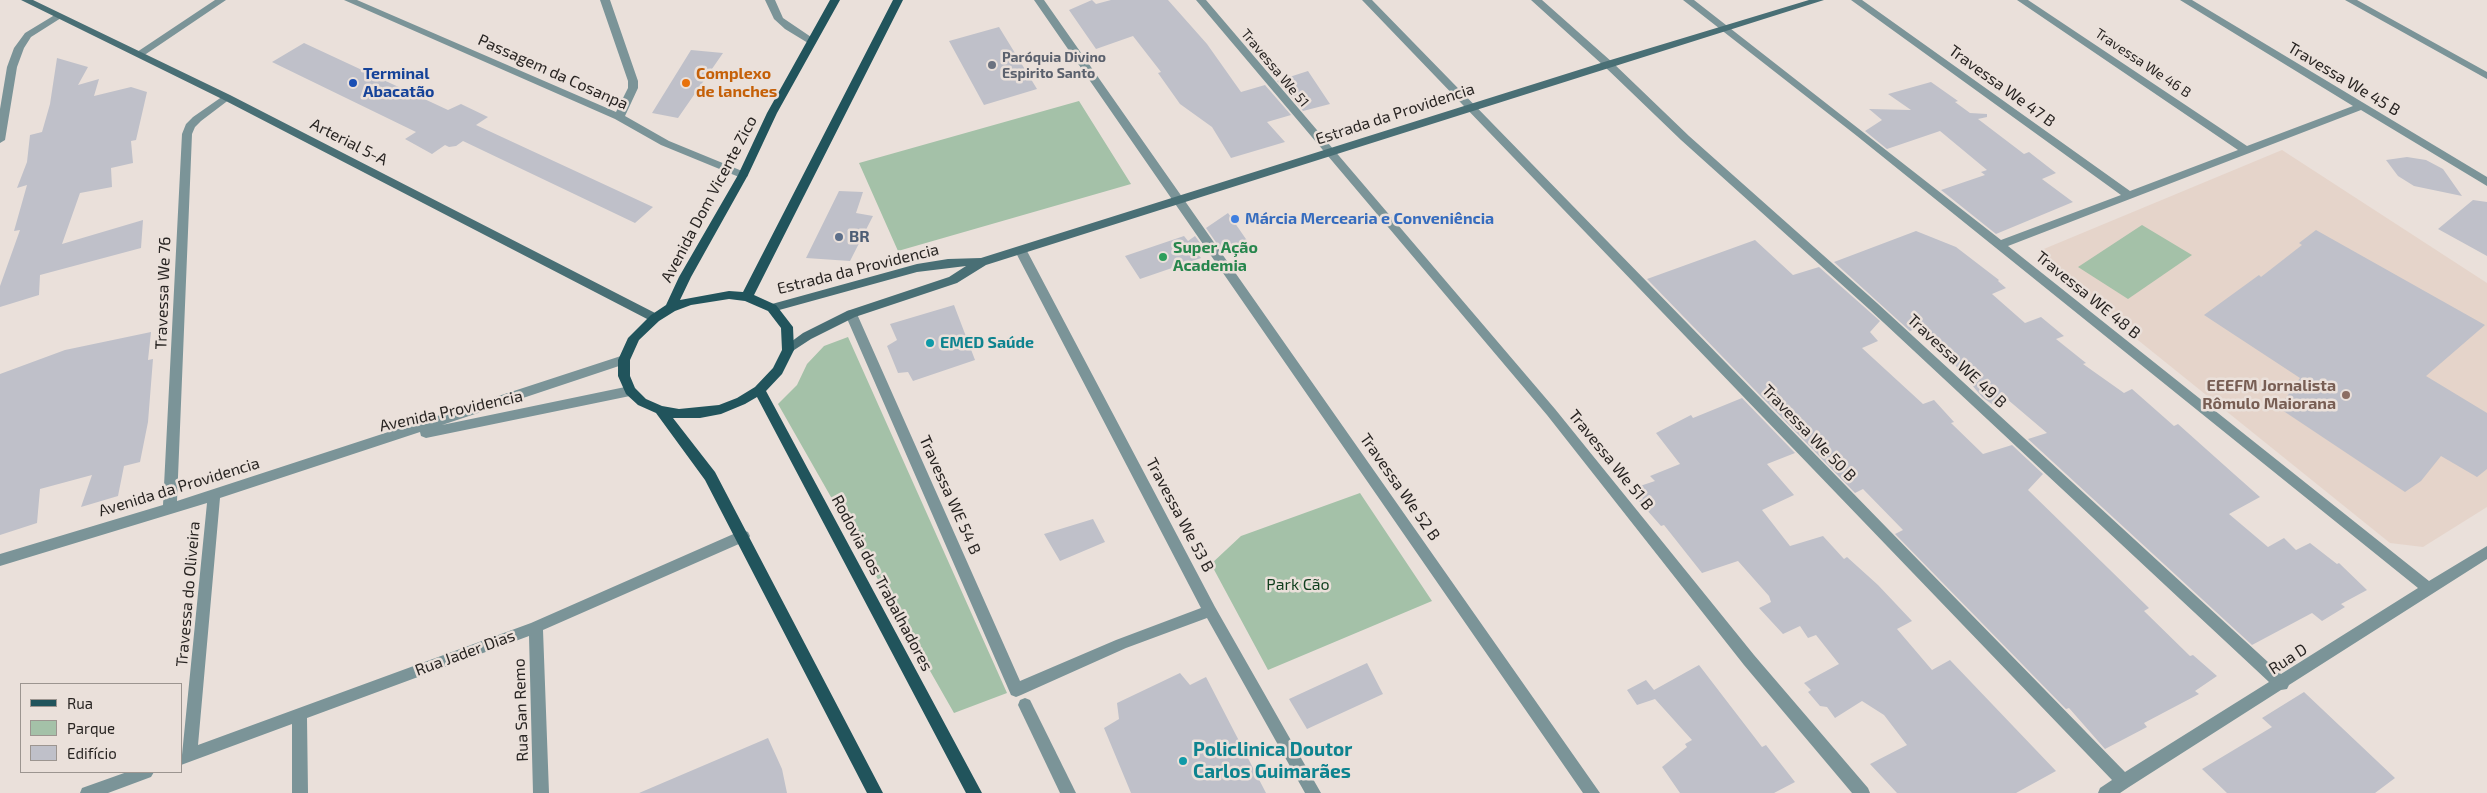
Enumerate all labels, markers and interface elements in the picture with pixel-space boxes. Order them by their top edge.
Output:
street label: Travessa We 46 B [2092,25,2194,101]
street label: Travessa We 51 [1237,26,1313,110]
street label: Passagem da Cosanpa [475,30,631,114]
street label: Travessa We 45 B [2284,38,2404,120]
street label: Travessa We 47 B [1945,41,2059,131]
place label: Paróquia Divino Espirito Santo [1002,49,1106,82]
marker: Paróquia Divino Espirito Santo [986,59,998,71]
place label: Terminal Abacatão [363,64,434,102]
place label: Complexo de lanches [696,64,777,102]
marker: Terminal Abacatão [347,77,359,89]
marker: Complexo de lanches [680,77,692,89]
street label: Estrada da Providencia [1313,79,1477,149]
street label: Avenida Dom Vicente Zico [657,112,761,286]
street label: Arterial 5-A [307,114,391,170]
place label: Márcia Mercearia e Conveniência [1245,209,1494,229]
marker: Márcia Mercearia e Conveniência [1229,213,1241,225]
place label: BR [849,227,870,247]
marker: BR [833,231,845,243]
street label: Travessa We 76 [151,236,175,350]
place label: Super Ação Academia [1173,238,1258,276]
street label: Estrada da Providencia [775,240,941,298]
street label: Travessa WE 48 B [2032,247,2144,343]
marker: Super Ação Academia [1157,251,1169,263]
street label: Travessa WE 49 B [1903,310,2011,412]
place label: EMED Saúde [940,333,1034,353]
marker: EMED Saúde [924,337,936,349]
place label: EEEFM Jornalista Rômulo Maiorana [2202,376,2336,414]
street label: Travessa We 50 B [1758,381,1860,485]
street label: Avenida Providencia [378,386,524,436]
marker: EEEFM Jornalista Rômulo Maiorana [2340,389,2352,401]
street label: Travessa We 51 B [1565,406,1657,514]
street label: Travessa We 52 B [1356,430,1444,544]
street label: Travessa WE 54 B [915,433,985,557]
street label: Avenida da Providencia [96,453,262,521]
street label: Travessa We 53 B [1142,455,1218,575]
street label: Rodovia dos Trabalhadores [827,492,937,674]
street label: Travessa do Oliveira [172,520,204,668]
park label: Park Cão [1266,575,1330,595]
street label: Rua Jader Dias [412,626,518,680]
street label: Rua D [2265,640,2311,678]
street label: Rua San Remo [510,658,532,762]
legend [20,683,182,773]
text: Rua [67,694,93,712]
text: Parque [67,719,115,737]
place label: Policlinica Doutor Carlos Guimarães [1193,739,1352,783]
text: Edifício [67,744,117,762]
marker: Policlinica Doutor Carlos Guimarães [1177,755,1189,767]

